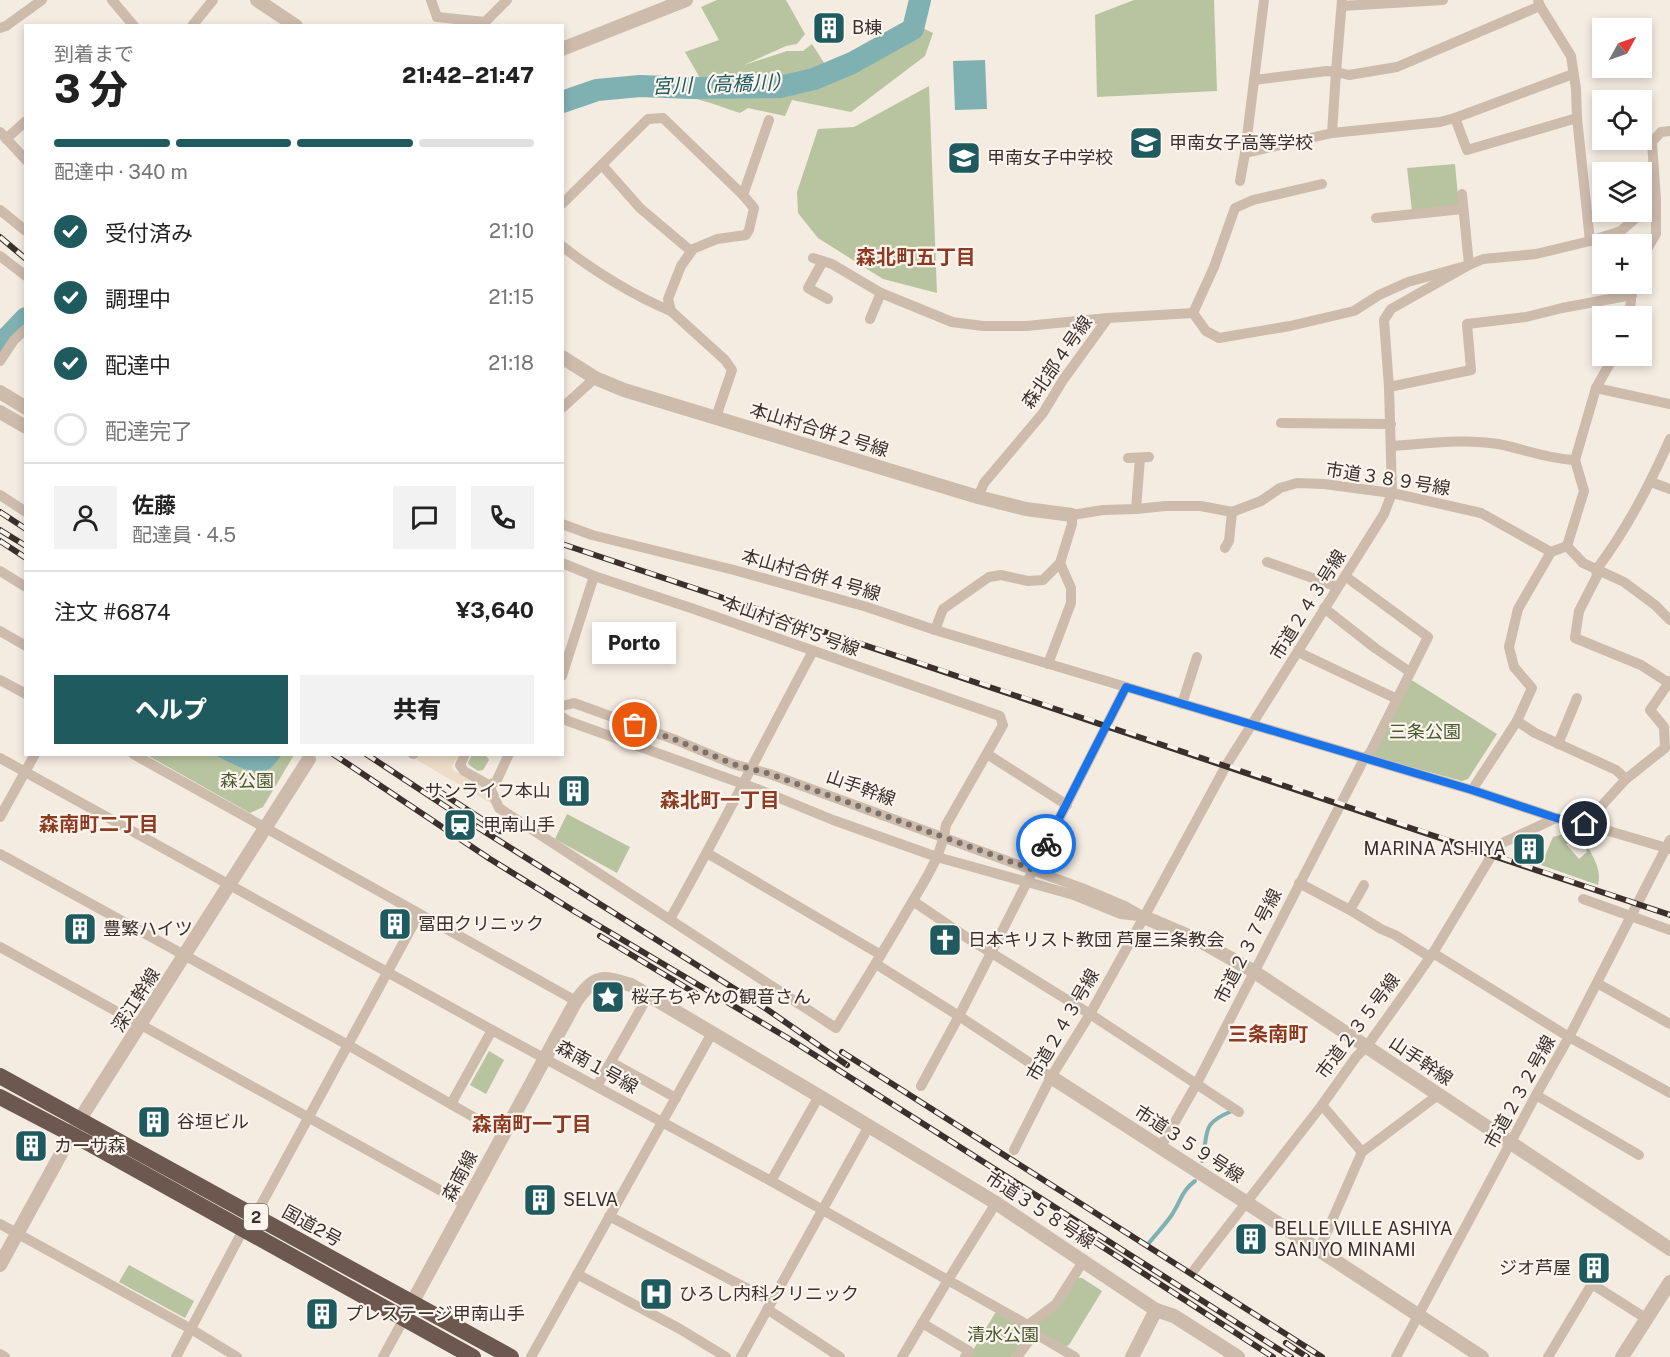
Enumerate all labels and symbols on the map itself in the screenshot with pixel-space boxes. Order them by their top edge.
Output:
building icon: B棟 [811,10,847,46]
place label: B棟 [852,17,882,38]
north arrow [1592,18,1652,78]
water label: 宮川（高橋川） [652,70,792,98]
school or university icon: 甲南女子高等学校 [1128,125,1164,161]
place label: 甲南女子高等学校 [1169,132,1313,153]
school or university icon: 甲南女子中学校 [946,140,982,176]
place label: 甲南女子中学校 [987,147,1113,168]
district label: 森北町五丁目 [856,245,976,269]
street label: 森北部４号線 [1017,311,1096,412]
street label: 本山村合併２号線 [747,398,891,461]
street label: 市道３８９号線 [1324,458,1452,499]
street label: 本山村合併４号線 [739,545,883,604]
street label: 市道２４３号線 [1265,546,1350,664]
street label: 本山村合併５号線 [720,591,862,660]
callout: Porto [593,623,677,665]
pin [609,699,660,750]
park label: 三条公園 [1389,721,1461,742]
street label: 山手幹線 [824,765,899,810]
park label: 森公園 [220,770,274,791]
building icon: サンライフ本山 [556,773,592,809]
place label: サンライフ本山 [425,780,551,801]
district label: 森北町一丁目 [660,788,780,812]
pin [1559,798,1610,849]
station icon: 甲南山手 [442,807,478,843]
district label: 森南町二丁目 [39,812,159,836]
place label: 甲南山手 [483,814,555,835]
courier [1016,814,1076,874]
building icon: MARINA ASHIYA [1511,831,1547,867]
place label: MARINA ASHIYA [1364,838,1506,859]
street label: 市道２３７号線 [1210,885,1286,1007]
building icon: 冨田クリニック [377,906,413,942]
building icon: 豊繁ハイツ [62,911,98,947]
place label: 冨田クリニック [418,913,544,934]
place label: 豊繁ハイツ [103,918,193,939]
church icon: 日本キリスト教団 芦屋三条教会 [927,922,963,958]
place label: 日本キリスト教団 芦屋三条教会 [968,929,1224,950]
street label: 深江幹線 [107,964,164,1036]
street label: 市道２４３号線 [1022,965,1103,1085]
street label: 市道２３５号線 [1311,969,1404,1082]
place icon: 桜子ちゃんの観音さん [590,979,626,1015]
place label: 桜子ちゃんの観音さん [631,986,811,1007]
district label: 三条南町 [1228,1022,1308,1046]
street label: 山手幹線 [1386,1032,1457,1089]
street label: 市道２３２号線 [1480,1032,1559,1152]
street label: 森南１号線 [553,1036,642,1098]
street label: 市道３５９号線 [1131,1100,1248,1187]
building icon: 谷垣ビル [136,1104,172,1140]
place label: 谷垣ビル [177,1111,249,1132]
district label: 森南町一丁目 [472,1112,592,1136]
building icon: カーサ森 [13,1128,49,1164]
place label: カーサ森 [54,1135,126,1156]
street label: 森南線 [438,1147,482,1205]
street label: 市道３５８号線 [982,1166,1099,1253]
building icon: SELVA [522,1182,558,1218]
place label: SELVA [563,1189,619,1210]
street label: 国道2号 [279,1201,346,1250]
road number: 2 [244,1204,268,1230]
place label: BELLE VILLE ASHIYA SANJYO MINAMI [1274,1218,1453,1260]
building icon: BELLE VILLE ASHIYA SANJYO MINAMI [1233,1221,1269,1257]
building icon: ジオ芦屋 [1576,1250,1612,1286]
place label: ジオ芦屋 [1499,1257,1571,1278]
hospital icon: ひろし内科クリニック [638,1276,674,1312]
place label: ひろし内科クリニック [679,1283,859,1304]
building icon: プレステージ甲南山手 [304,1296,340,1332]
place label: プレステージ甲南山手 [345,1303,525,1324]
park label: 清水公園 [967,1324,1039,1345]

